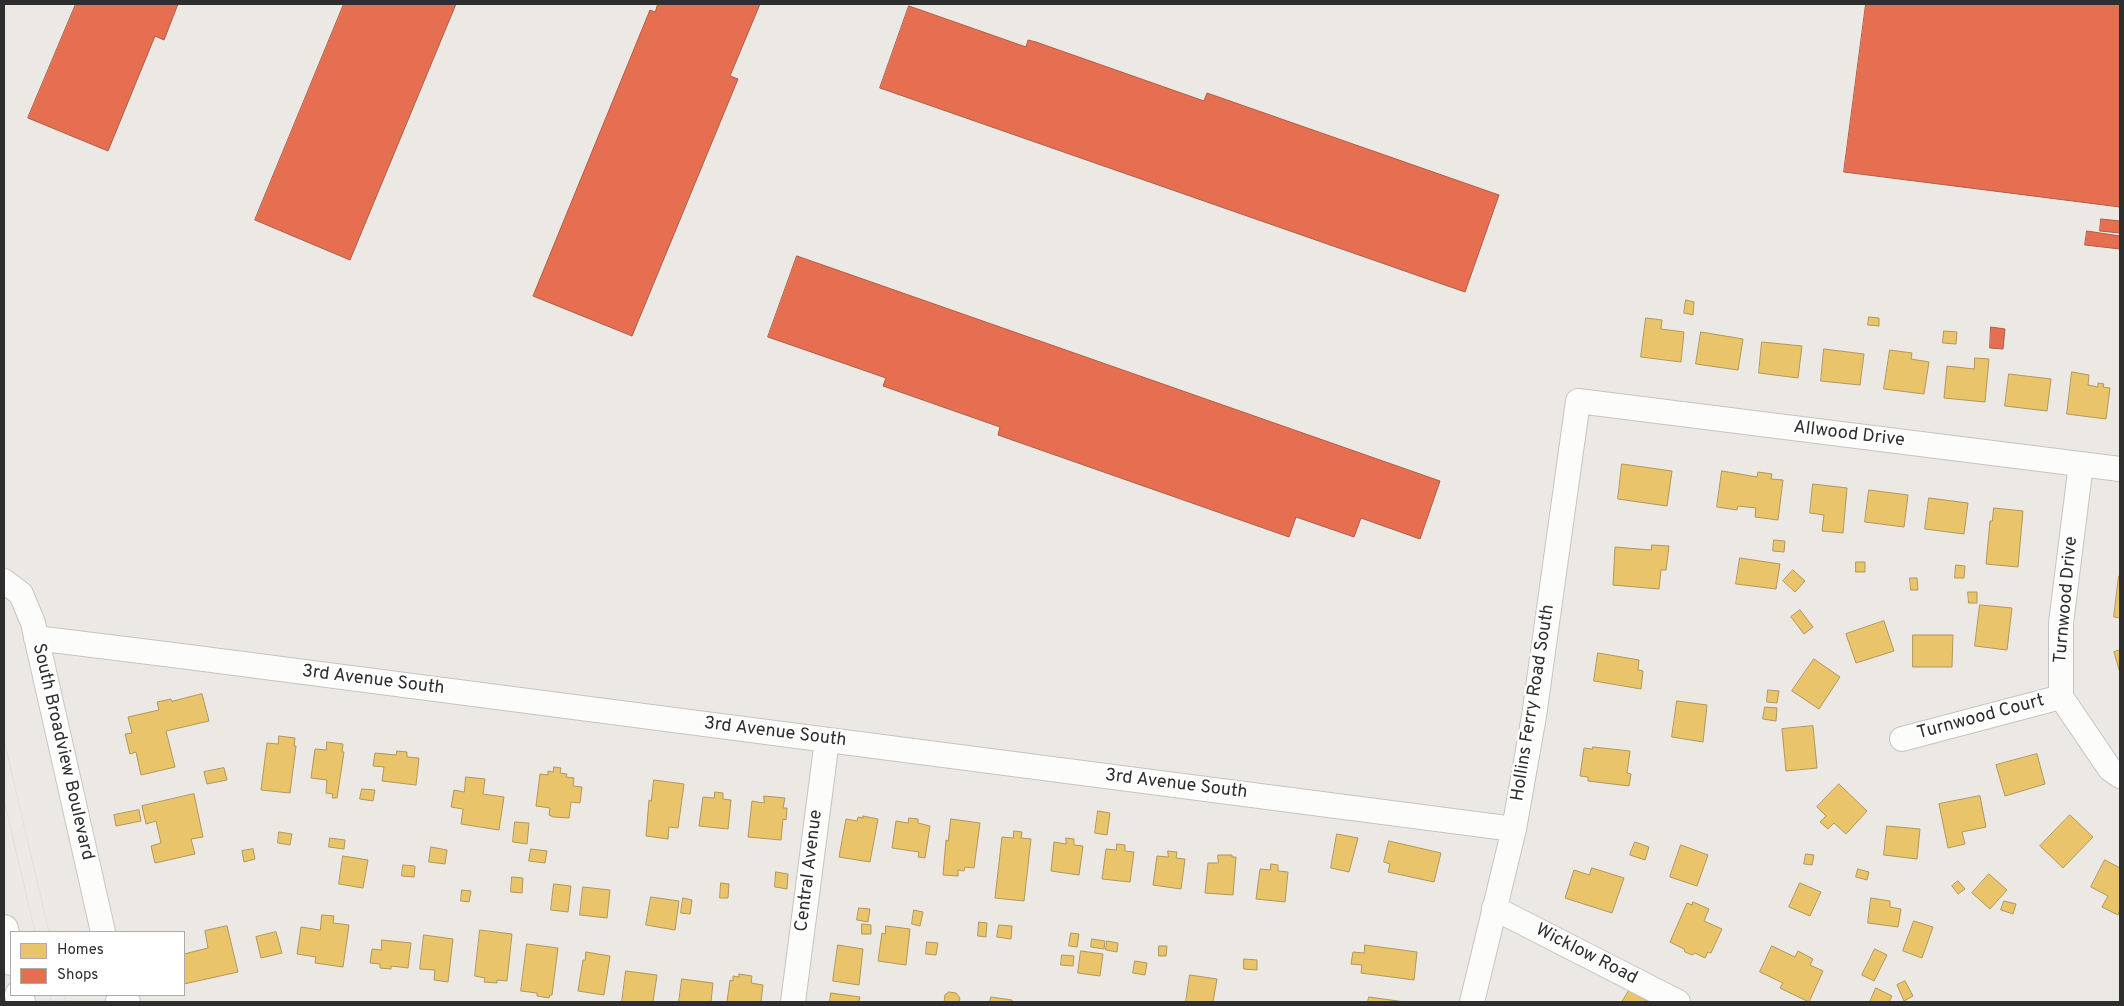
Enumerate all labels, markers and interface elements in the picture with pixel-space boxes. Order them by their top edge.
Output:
street label: Allwood Drive [1792,417,1906,453]
street label: Turnwood Drive [2051,536,2083,664]
street label: Hollins Ferry Road South [1508,603,1560,803]
street label: South Broadview Boulevard [27,642,97,862]
street label: 3rd Avenue South [301,662,445,700]
street label: Turnwood Court [1915,691,2047,745]
street label: 3rd Avenue South [703,714,847,752]
street label: 3rd Avenue South [1104,766,1248,804]
street label: Central Avenue [792,809,828,933]
street label: Wicklow Road [1531,920,1641,990]
legend [10,931,185,996]
text: Homes [57,941,104,960]
text: Shops [57,966,98,985]

